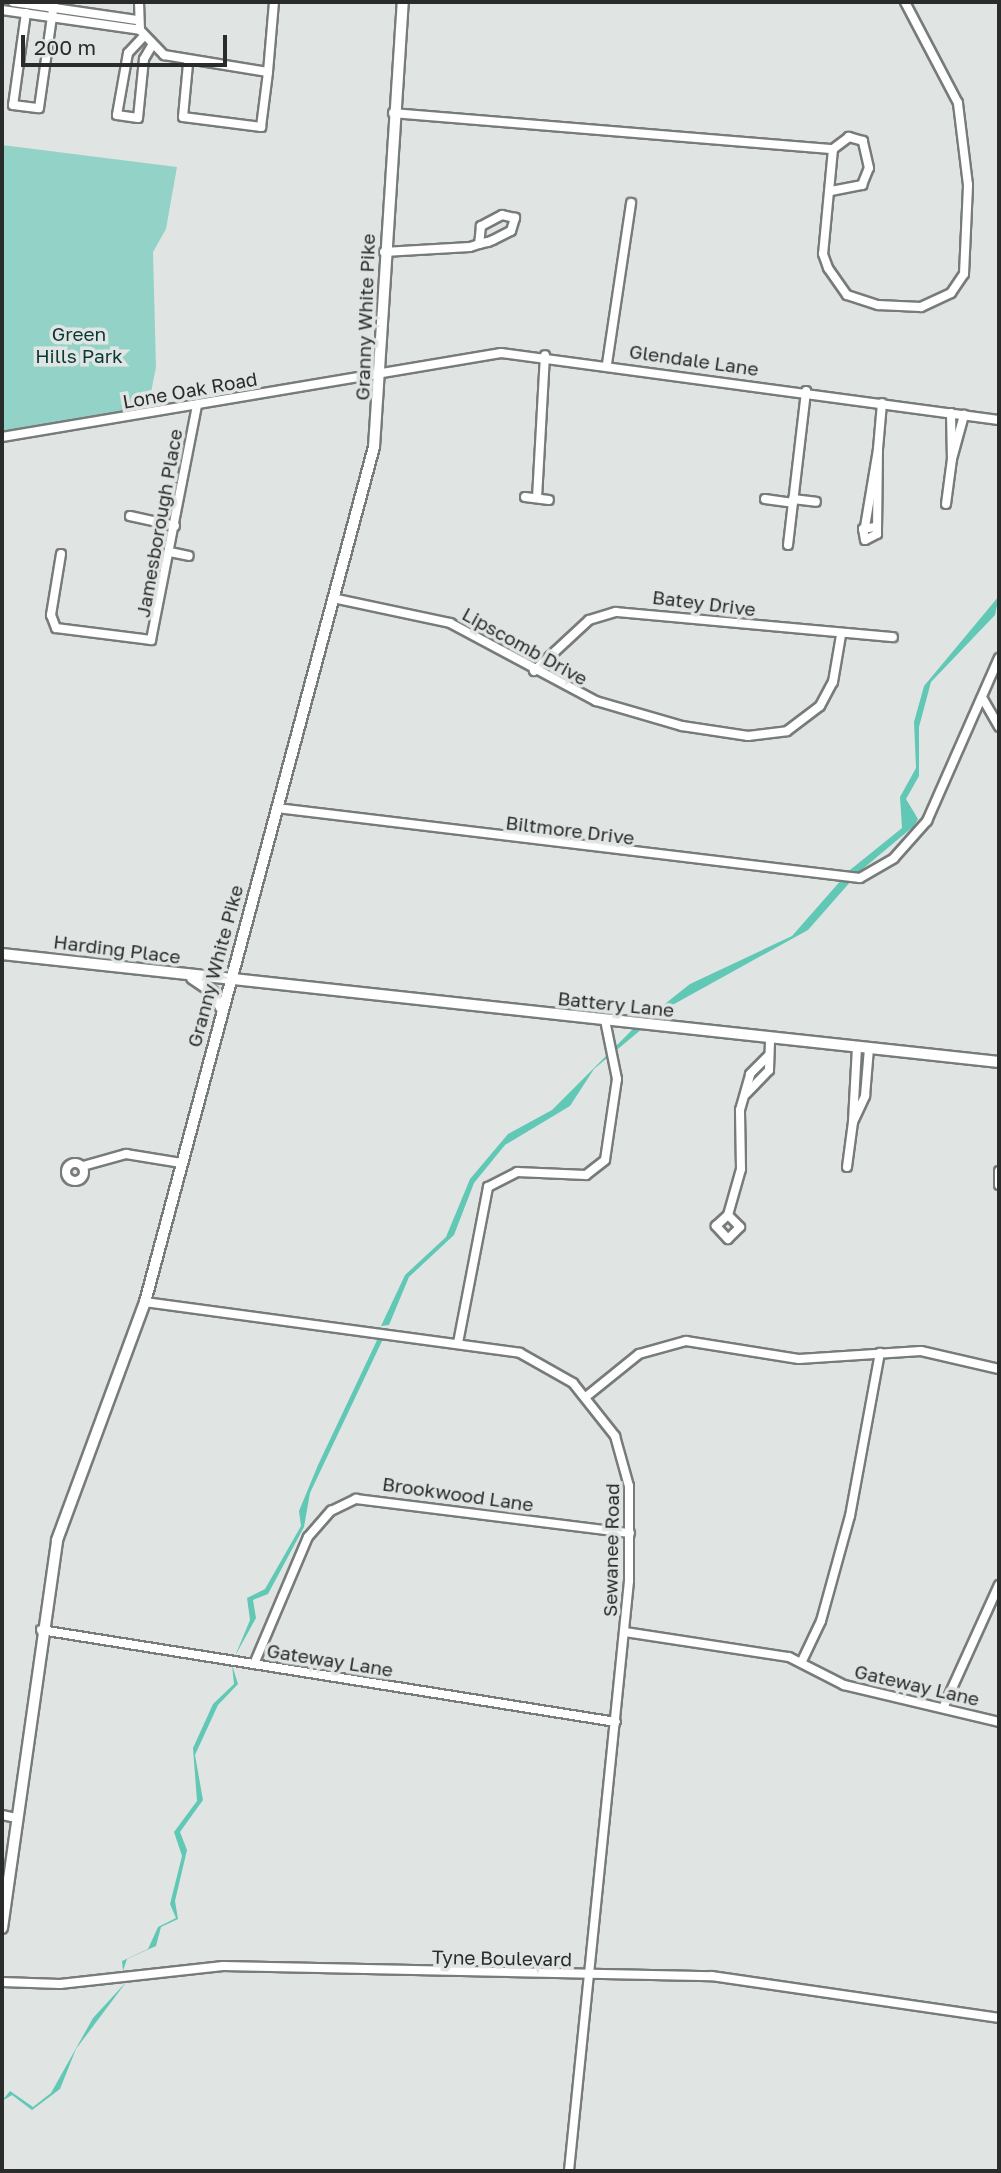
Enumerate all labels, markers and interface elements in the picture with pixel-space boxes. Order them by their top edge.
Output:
scale bar [24,21,231,65]
text: 200 m [34,34,96,60]
street label: Granny White Pike [351,233,379,401]
park label: Green Hills Park [35,323,123,367]
street label: Glendale Lane [628,340,760,380]
street label: Lone Oak Road [121,367,259,413]
street label: Jamesborough Place [131,427,187,619]
street label: Batey Drive [651,585,757,621]
street label: Lipscomb Drive [458,602,592,690]
street label: Biltmore Drive [504,811,636,849]
street label: Granny White Pike [182,882,248,1050]
street label: Harding Place [52,930,182,968]
street label: Battery Lane [557,987,675,1021]
street label: Brookwood Lane [381,1472,535,1516]
street label: Sewanee Road [598,1483,624,1617]
street label: Gateway Lane [265,1639,395,1681]
street label: Gateway Lane [852,1660,982,1710]
street label: Tyne Boulevard [432,1945,572,1971]

